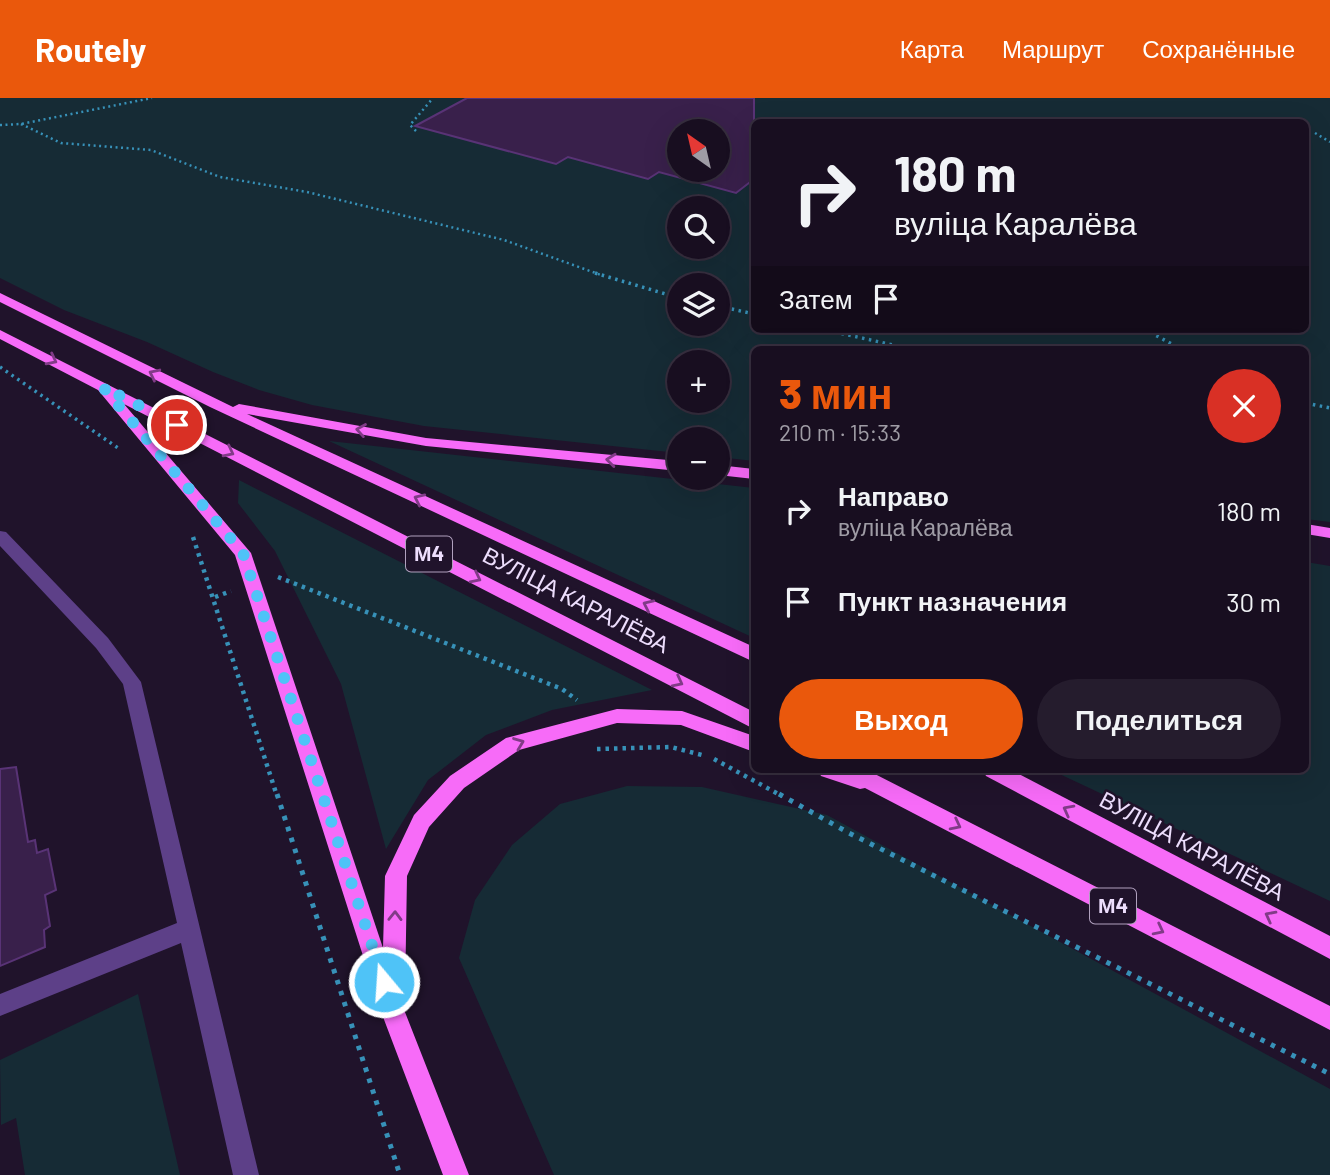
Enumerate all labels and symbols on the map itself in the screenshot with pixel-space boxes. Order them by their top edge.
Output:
north arrow [667,119,730,182]
one-way arrow [44,352,57,366]
one-way arrow [149,368,161,382]
pin [147,395,207,455]
one-way arrow [355,423,367,438]
one-way arrow [222,443,234,457]
one-way arrow [605,453,616,468]
one-way arrow [414,493,427,507]
road number: М4 [406,536,452,572]
street label: ВУЛІЦА КАРАЛЁВА [478,540,675,659]
one-way arrow [468,569,481,583]
one-way arrow [643,599,655,613]
one-way arrow [671,673,683,687]
one-way arrow [513,737,525,751]
street label: ВУЛІЦА КАРАЛЁВА [1095,784,1290,906]
one-way arrow [1063,805,1076,818]
one-way arrow [949,817,962,831]
road number: М4 [1090,888,1136,924]
one-way arrow [387,910,402,921]
one-way arrow [1264,911,1277,924]
one-way arrow [1152,921,1164,935]
position arrow [347,945,421,1019]

